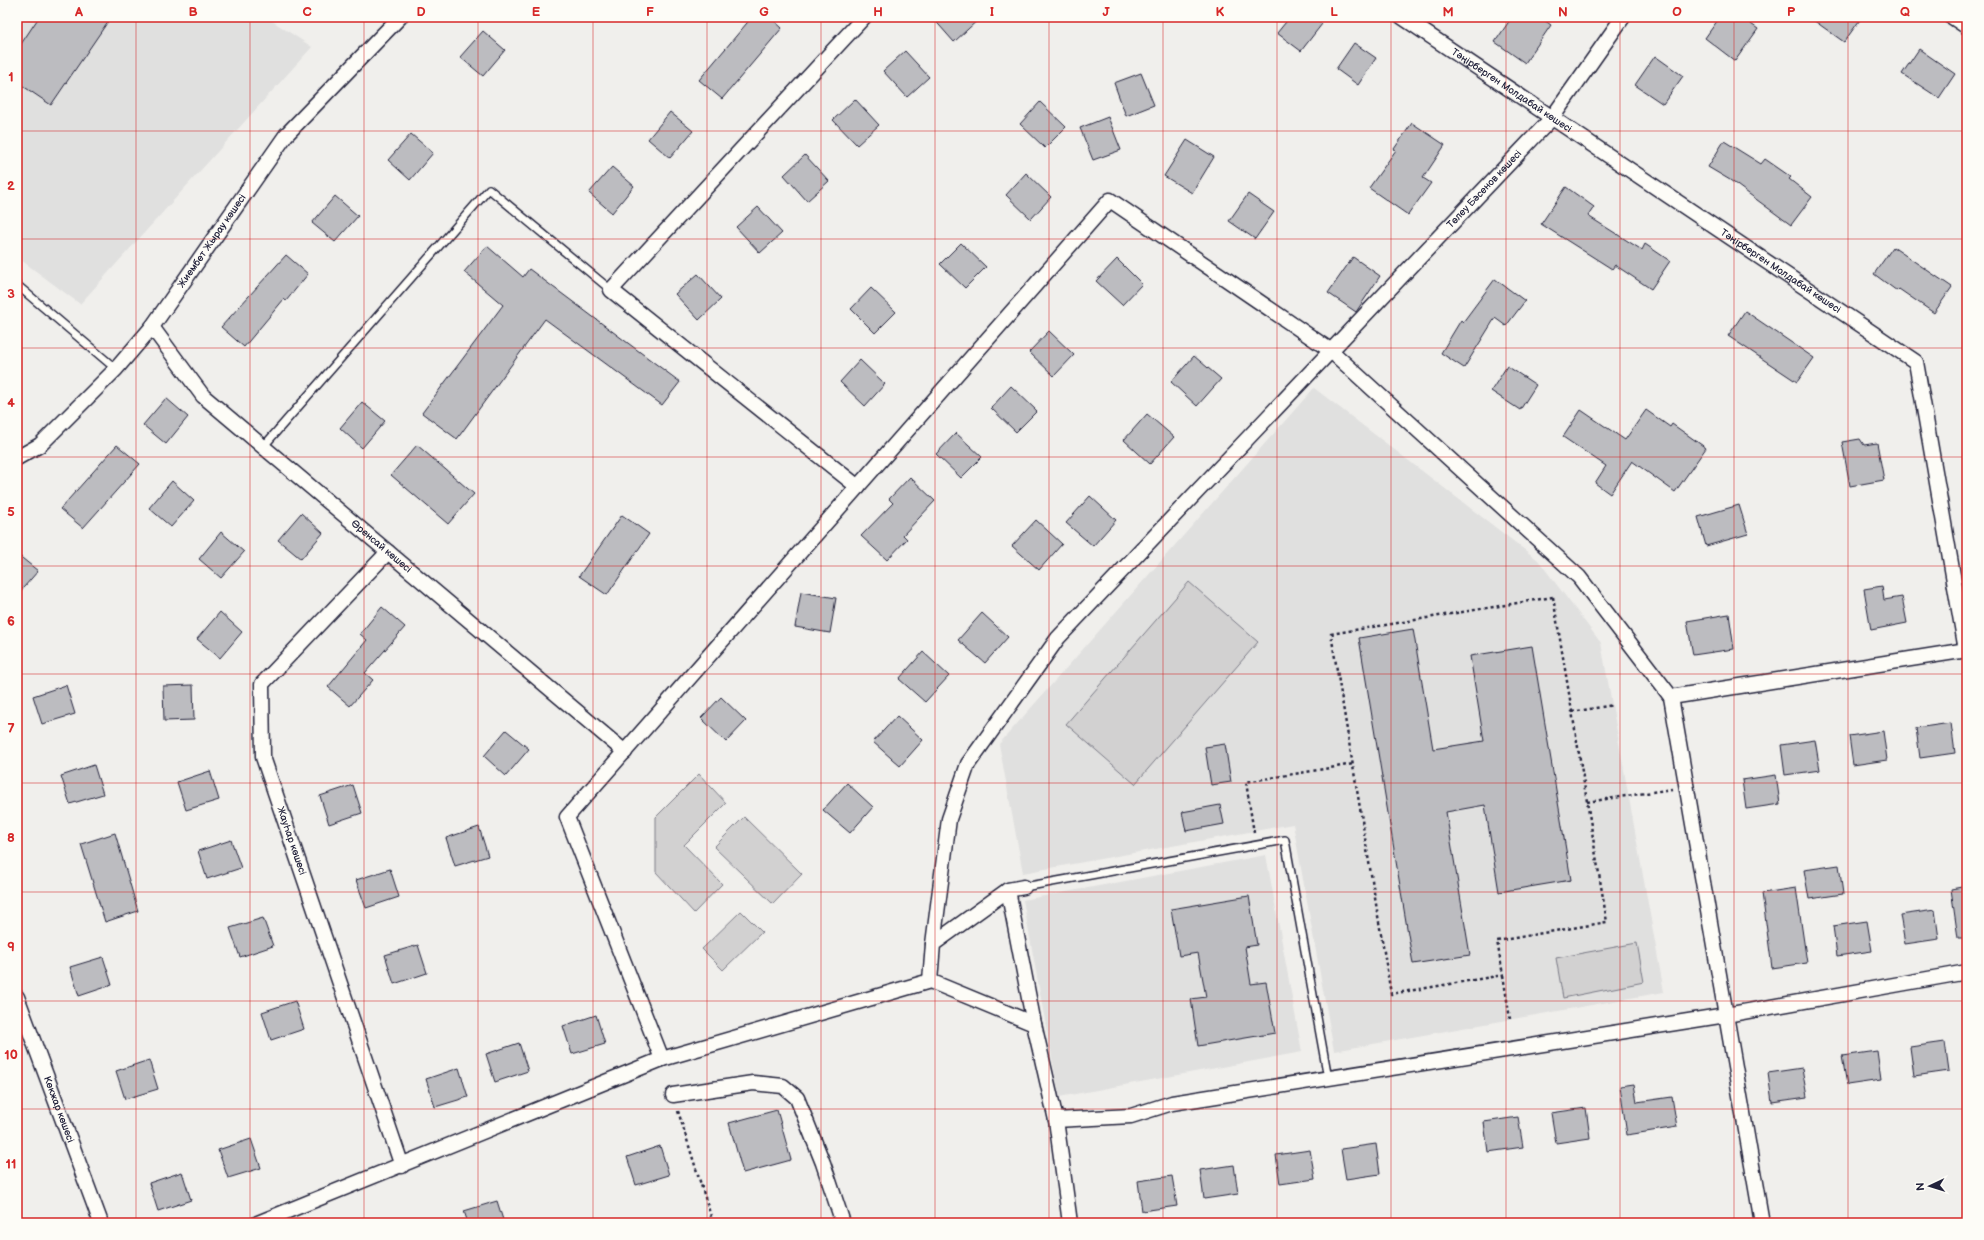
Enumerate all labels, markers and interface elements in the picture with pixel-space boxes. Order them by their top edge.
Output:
text: A [74,4,83,20]
text: B [188,4,198,20]
text: C [302,4,312,20]
text: D [416,4,426,20]
text: E [532,4,541,20]
text: F [646,4,654,20]
text: G [759,4,769,20]
text: H [873,4,883,20]
text: I [990,4,994,20]
text: J [1102,4,1110,20]
text: K [1216,4,1225,20]
text: L [1330,4,1338,20]
text: M [1442,4,1454,20]
text: N [1558,4,1568,20]
text: O [1672,4,1682,20]
text: P [1787,4,1796,20]
text: Q [1900,4,1910,20]
street label: Тәңірберген Молдабай көшесі [1449,46,1574,135]
text: 1 [8,69,14,85]
street label: Төлеу Бәсенов көшесі [1444,148,1524,231]
text: 2 [7,178,15,194]
street label: Жиембет Жырау көшесі [175,192,249,290]
street label: Тәңірберген Молдабай көшесі [1718,226,1843,316]
text: 3 [7,286,15,302]
text: 4 [7,395,15,411]
text: 5 [7,504,15,520]
street label: Өренсай көшесі [348,517,414,575]
text: 6 [7,613,15,629]
text: 7 [7,721,15,737]
street label: ЖауҺар көшесі [274,805,309,877]
text: 8 [7,830,15,846]
text: 9 [7,939,15,955]
text: 10 [4,1047,18,1063]
street label: Көкжар көшесі [41,1075,77,1144]
text: 11 [6,1156,16,1172]
north arrow [1910,1166,1950,1206]
text: N [1914,1182,1927,1191]

